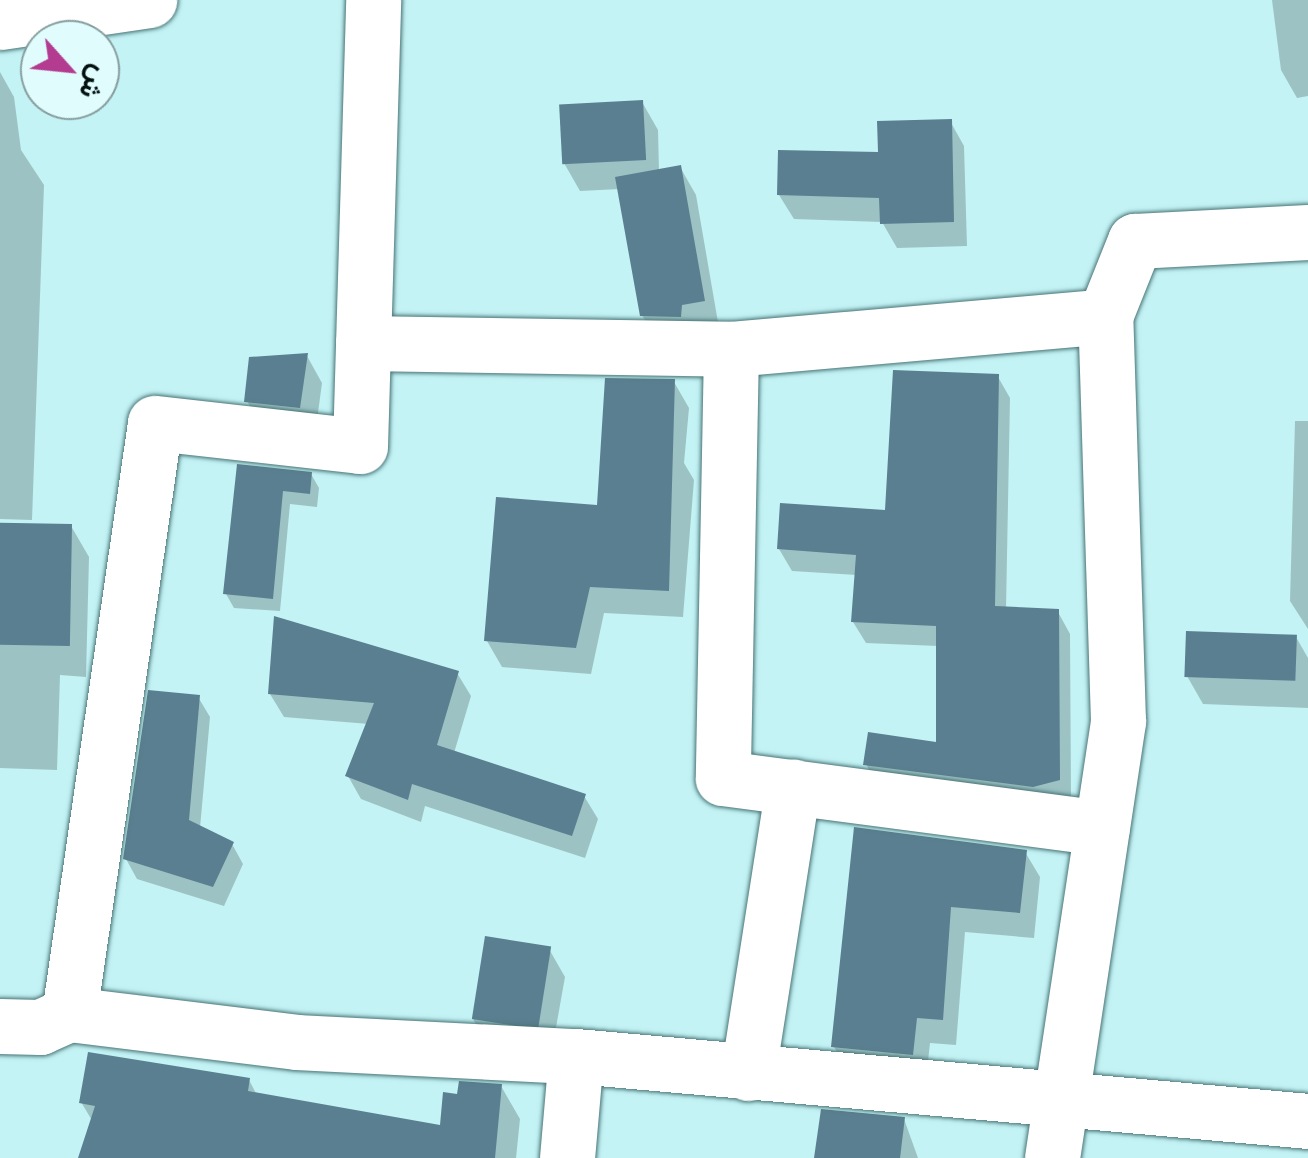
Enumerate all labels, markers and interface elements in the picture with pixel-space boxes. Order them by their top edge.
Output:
north arrow [20,20,120,120]
text: ش [74,61,117,105]

